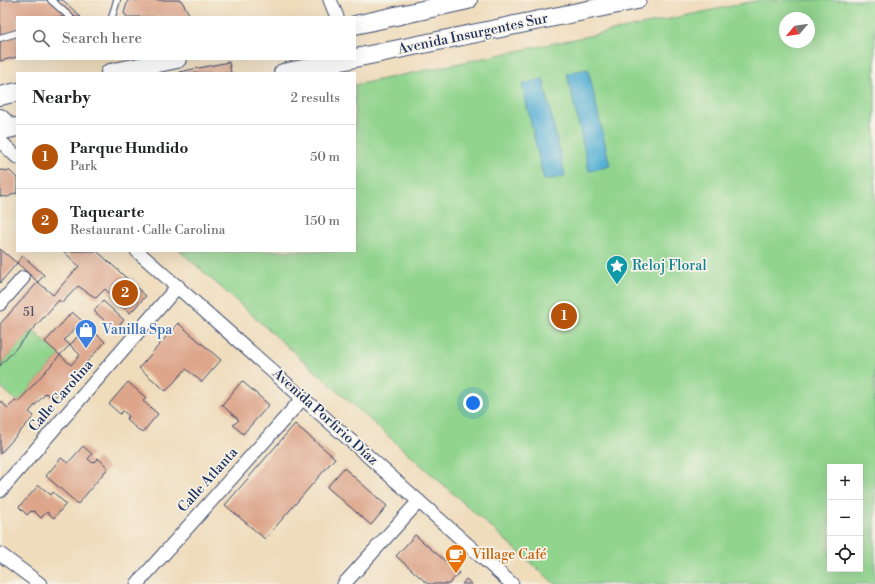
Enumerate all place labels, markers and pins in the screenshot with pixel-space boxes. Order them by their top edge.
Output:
place icon: Reloj Floral [604,253,630,286]
place label: Reloj Floral [632,257,707,275]
pin: 2 [112,278,138,308]
pin: 1 [551,301,577,331]
shop icon: Vanilla Spa [73,317,99,350]
place label: Vanilla Spa [101,321,173,339]
cafe icon: Village Café [443,542,469,575]
place label: Village Café [471,546,547,564]

